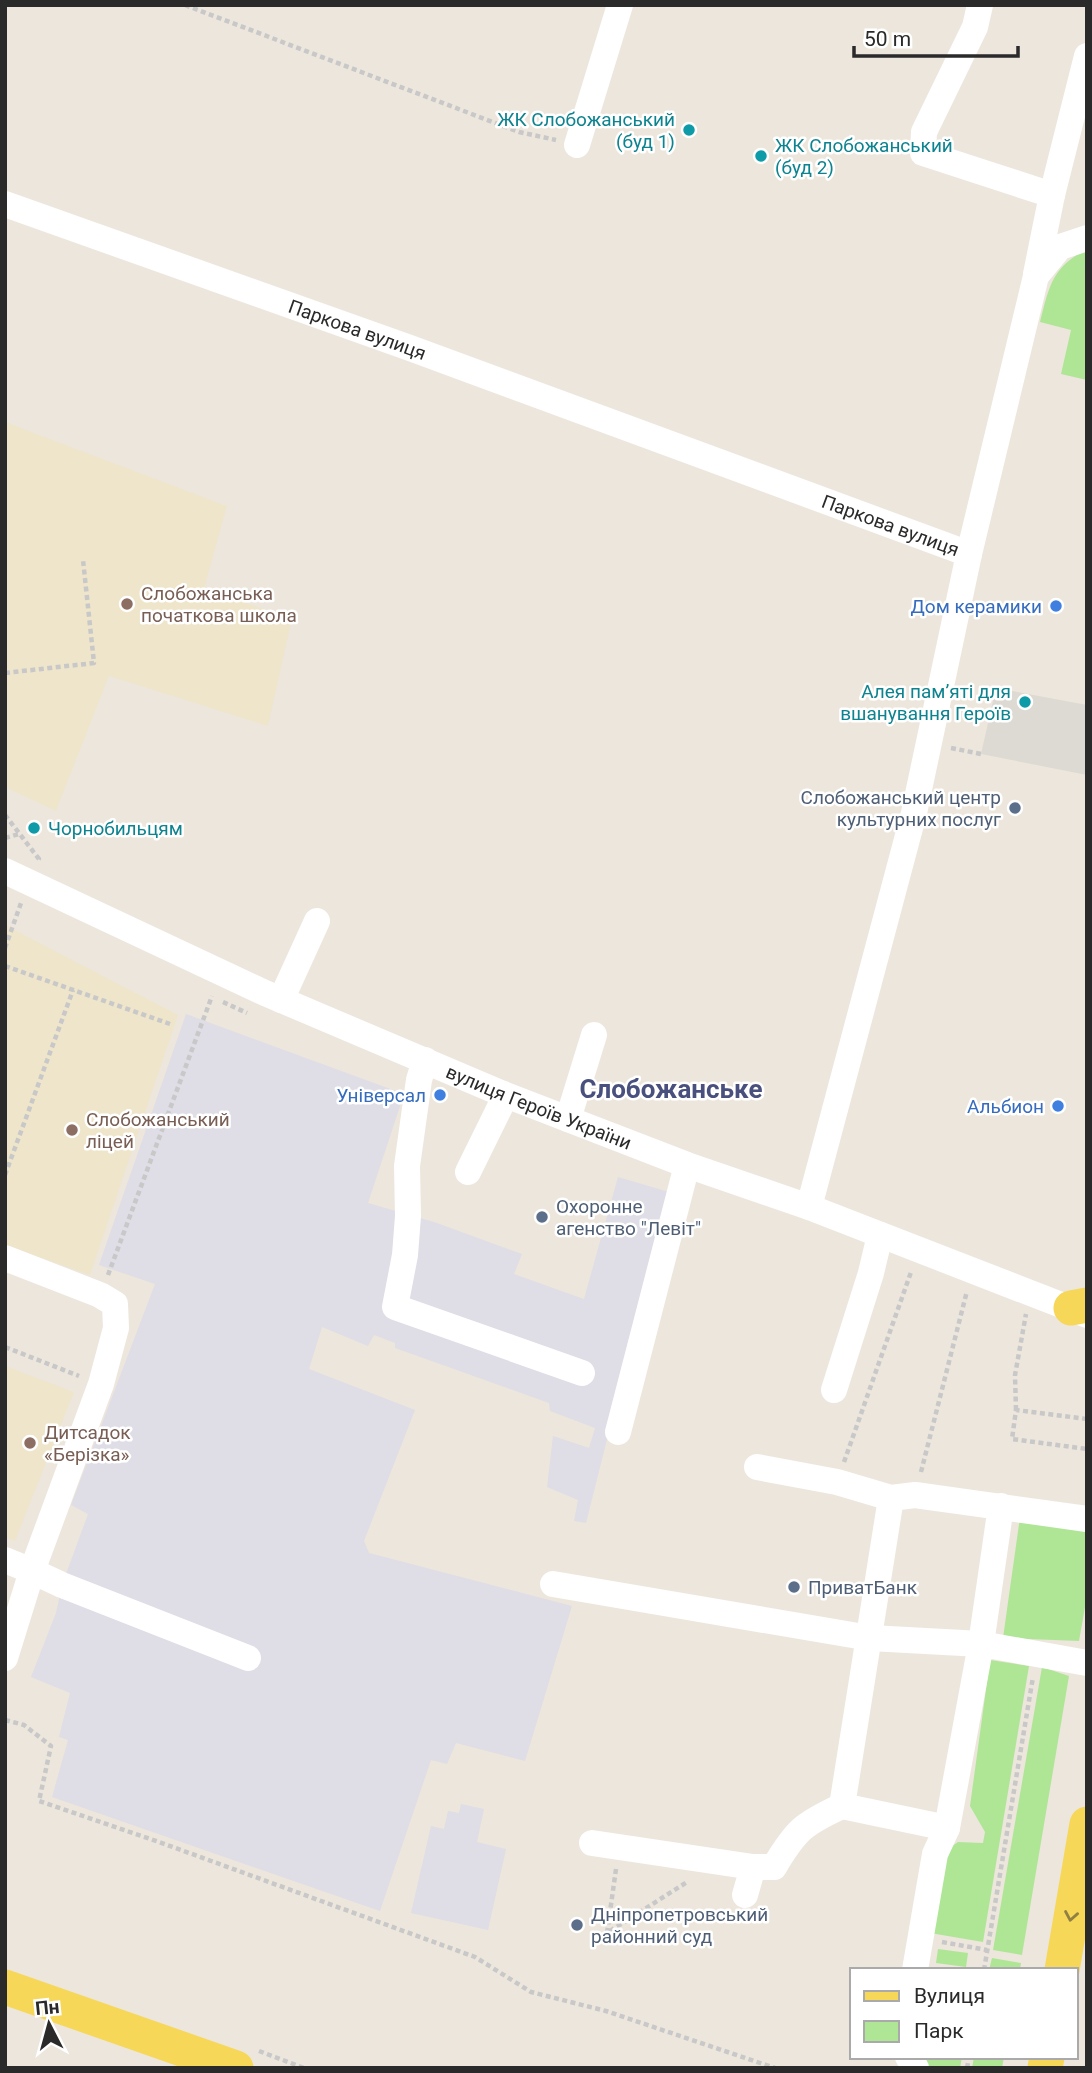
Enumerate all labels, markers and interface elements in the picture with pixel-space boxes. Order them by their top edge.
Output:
scale bar [854,14,1018,58]
text: 50 m [864,27,911,51]
place label: ЖК Слобожанський (буд 1) [497,108,675,153]
marker: ЖК Слобожанський (буд 1) [681,122,697,138]
place label: ЖК Слобожанський (буд 2) [775,134,953,179]
marker: ЖК Слобожанський (буд 2) [753,148,769,164]
street label: Паркова вулиця [285,294,429,364]
street label: Паркова вулиця [819,489,962,561]
place label: Cлобожанська початкова школа [141,582,297,627]
place label: Дом керамики [911,595,1042,618]
marker: Cлобожанська початкова школа [119,596,135,612]
marker: Дом керамики [1048,598,1064,614]
place label: Алея пам’яті для вшанування Героїв [840,680,1011,725]
marker: Алея пам’яті для вшанування Героїв [1017,694,1033,710]
place label: Слобожанський центр культурних послуг [801,786,1001,831]
marker: Слобожанський центр культурних послуг [1007,800,1023,816]
place label: Чорнобильцям [48,817,183,840]
marker: Чорнобильцям [26,820,42,836]
street label: вулиця Героїв України [443,1060,635,1154]
district label: Слобожанське [579,1074,763,1104]
place label: Універсал [337,1084,426,1107]
marker: Універсал [432,1087,448,1103]
place label: Альбион [967,1095,1044,1118]
marker: Альбион [1050,1098,1066,1114]
place label: Слобожанський ліцей [86,1108,230,1153]
marker: Слобожанський ліцей [64,1122,80,1138]
place label: Охоронне агенство "Левіт" [556,1195,701,1240]
marker: Охоронне агенство "Левіт" [534,1209,550,1225]
place label: Дитсадок «Берізка» [44,1421,131,1466]
marker: Дитсадок «Берізка» [22,1435,38,1451]
place label: ПриватБанк [808,1576,918,1599]
marker: ПриватБанк [786,1579,802,1595]
place label: Дніпропетровський районний суд [591,1903,768,1948]
one-way arrow [1064,1910,1079,1922]
marker: Дніпропетровський районний суд [569,1917,585,1933]
legend [850,1968,1078,2059]
text: Вулиця [914,1984,985,2008]
north arrow [14,1989,84,2059]
text: Пн [34,1995,61,2020]
text: Парк [914,2019,964,2043]

